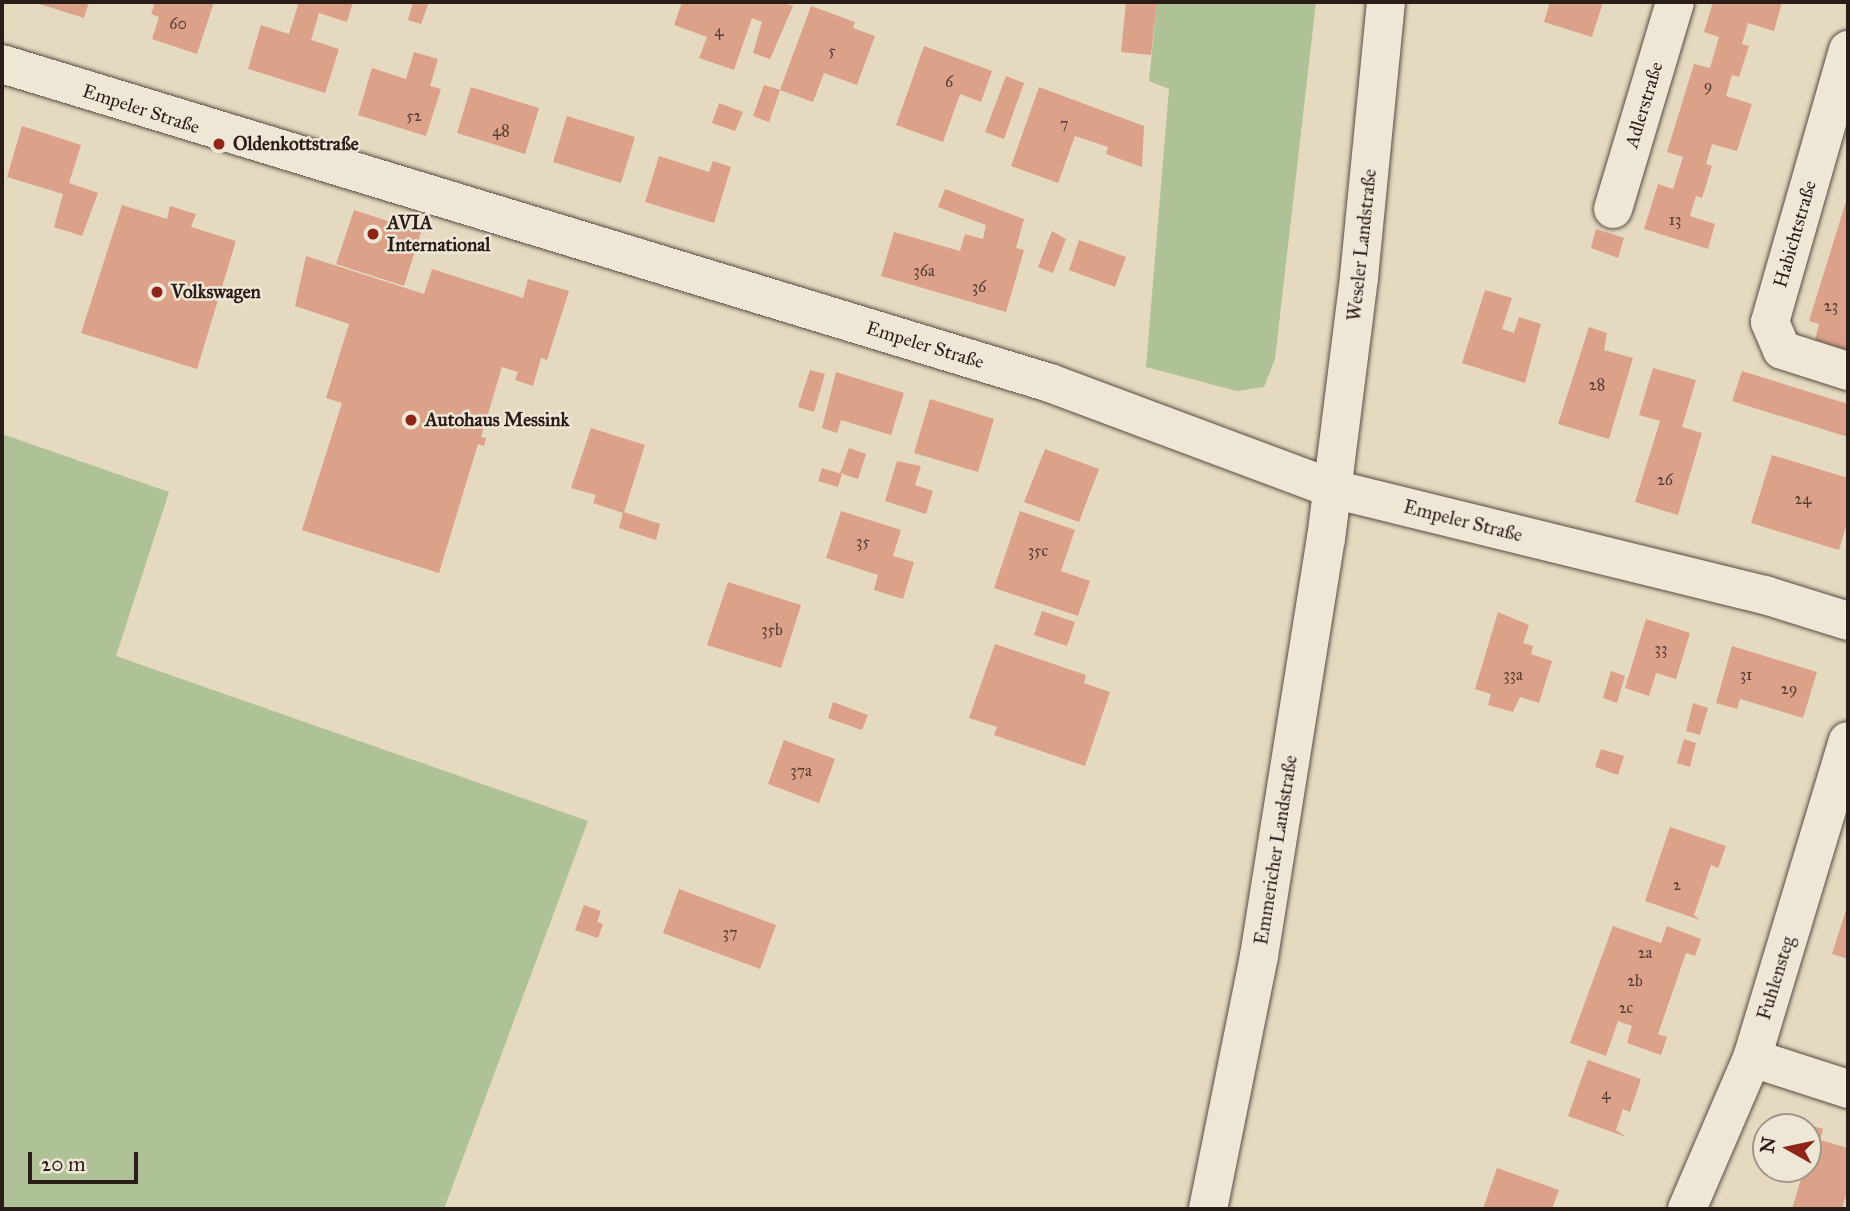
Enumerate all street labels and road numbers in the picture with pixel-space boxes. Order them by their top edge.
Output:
street label: Adlerstraße [1620,59,1668,151]
street label: Empeler Straße [80,79,202,139]
street label: Weseler Landstraße [1343,168,1381,322]
street label: Habichtstraße [1769,178,1821,290]
street label: Empeler Straße [863,316,987,374]
street label: Empeler Straße [1401,495,1525,547]
street label: Emmericher Landstraße [1250,754,1302,946]
street label: Fuhlensteg [1752,933,1800,1023]

